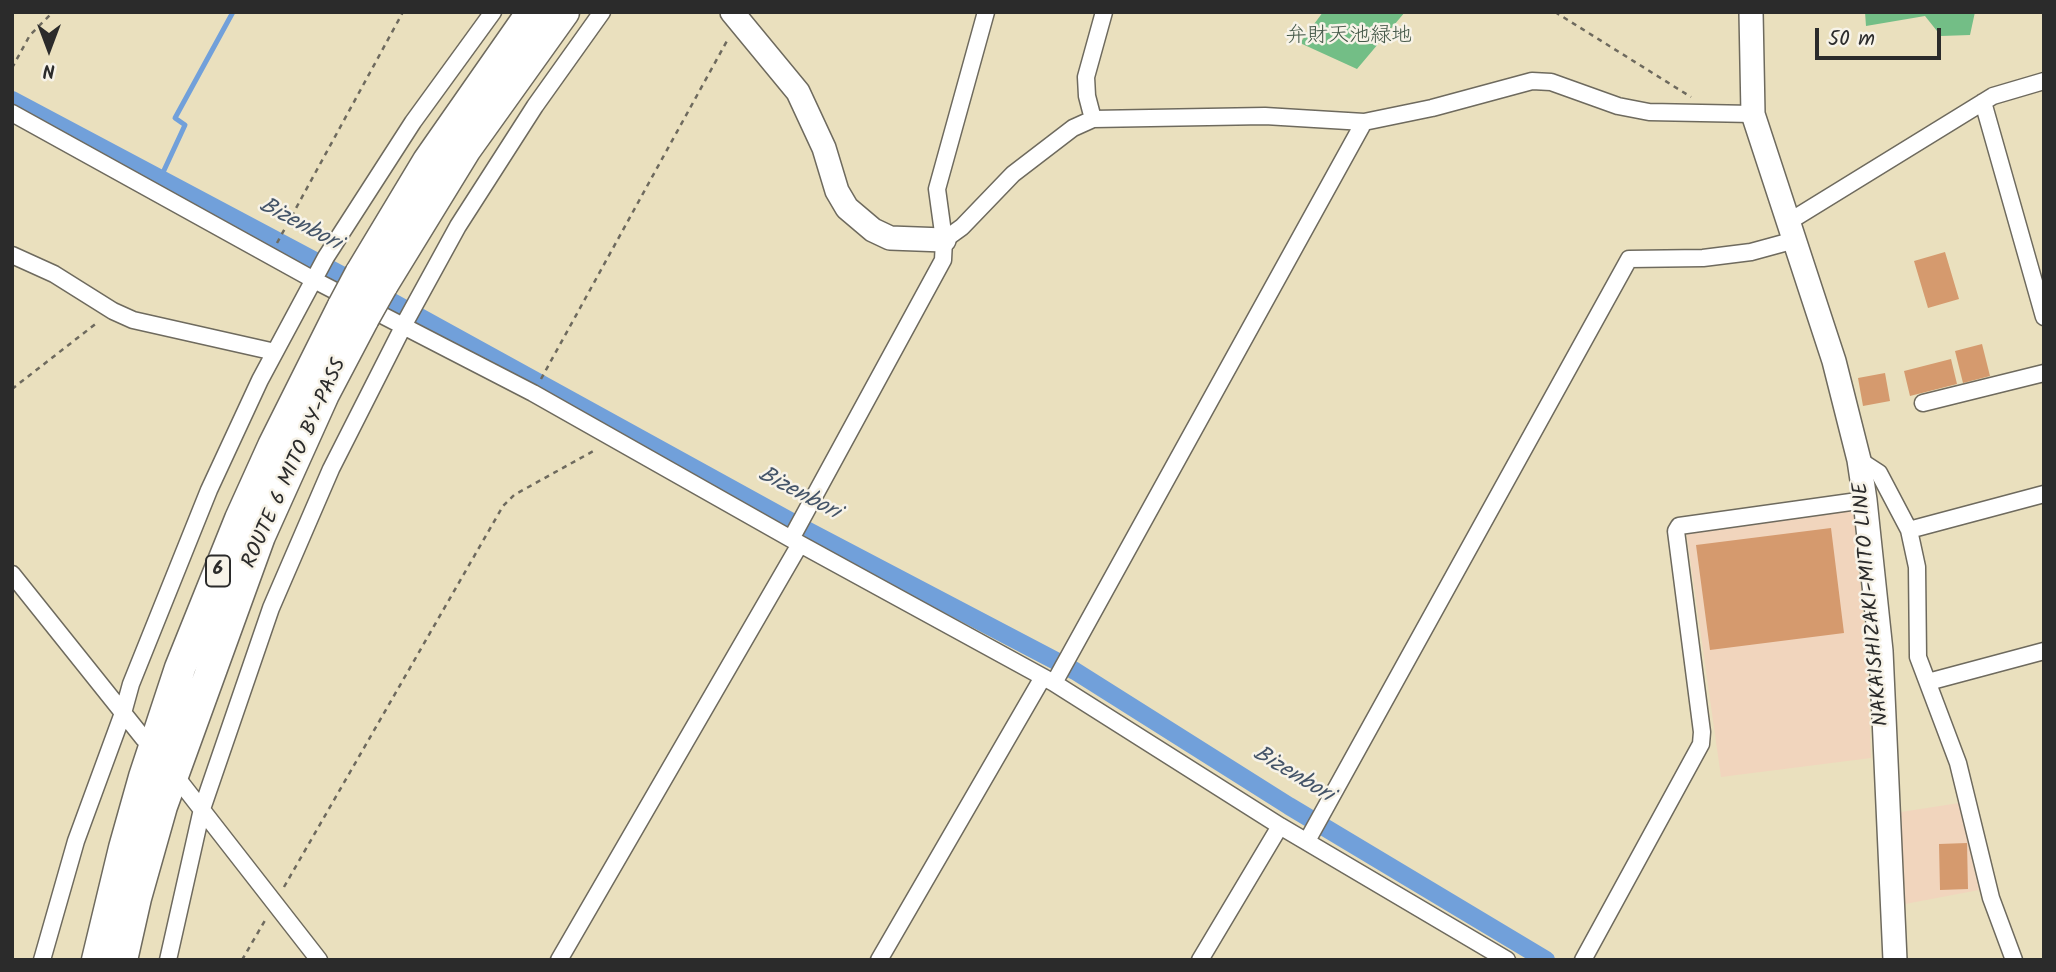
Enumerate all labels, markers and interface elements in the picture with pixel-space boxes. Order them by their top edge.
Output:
north arrow [14,14,84,84]
scale bar [1818,14,1944,58]
text: 50 m [1828,23,1875,56]
park label: 弁財天池緑地 [1286,24,1412,50]
text: N [43,55,55,85]
water label: Bizenbori [253,193,345,259]
street label: ROUTE 6 MITO BY-PASS [238,355,354,573]
water label: Bizenbori [752,462,844,528]
street label: NAKAISHIZAKI-MITO LINE [1850,481,1896,727]
road number: 6 [206,556,230,586]
water label: Bizenbori [1247,741,1337,811]

